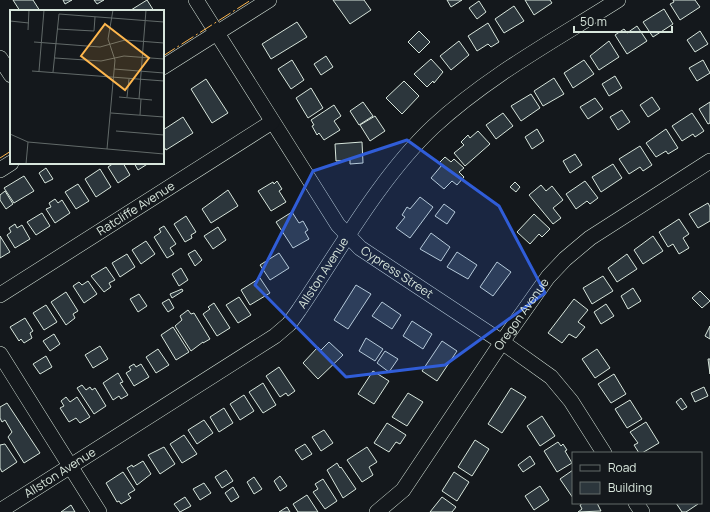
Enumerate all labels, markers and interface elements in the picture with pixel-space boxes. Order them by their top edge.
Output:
scale bar [574,8,672,34]
inset map [10,10,164,164]
text: 50 m [580,13,607,30]
street label: Ratcliffe Avenue [93,177,178,239]
street label: Allston Avenue [293,234,352,312]
street label: Cypress Street [358,242,437,302]
street label: Oregon Avenue [490,275,553,354]
street label: Allston Avenue [21,443,99,502]
legend [572,452,702,504]
text: Road [608,459,636,476]
text: Building [608,479,652,496]

